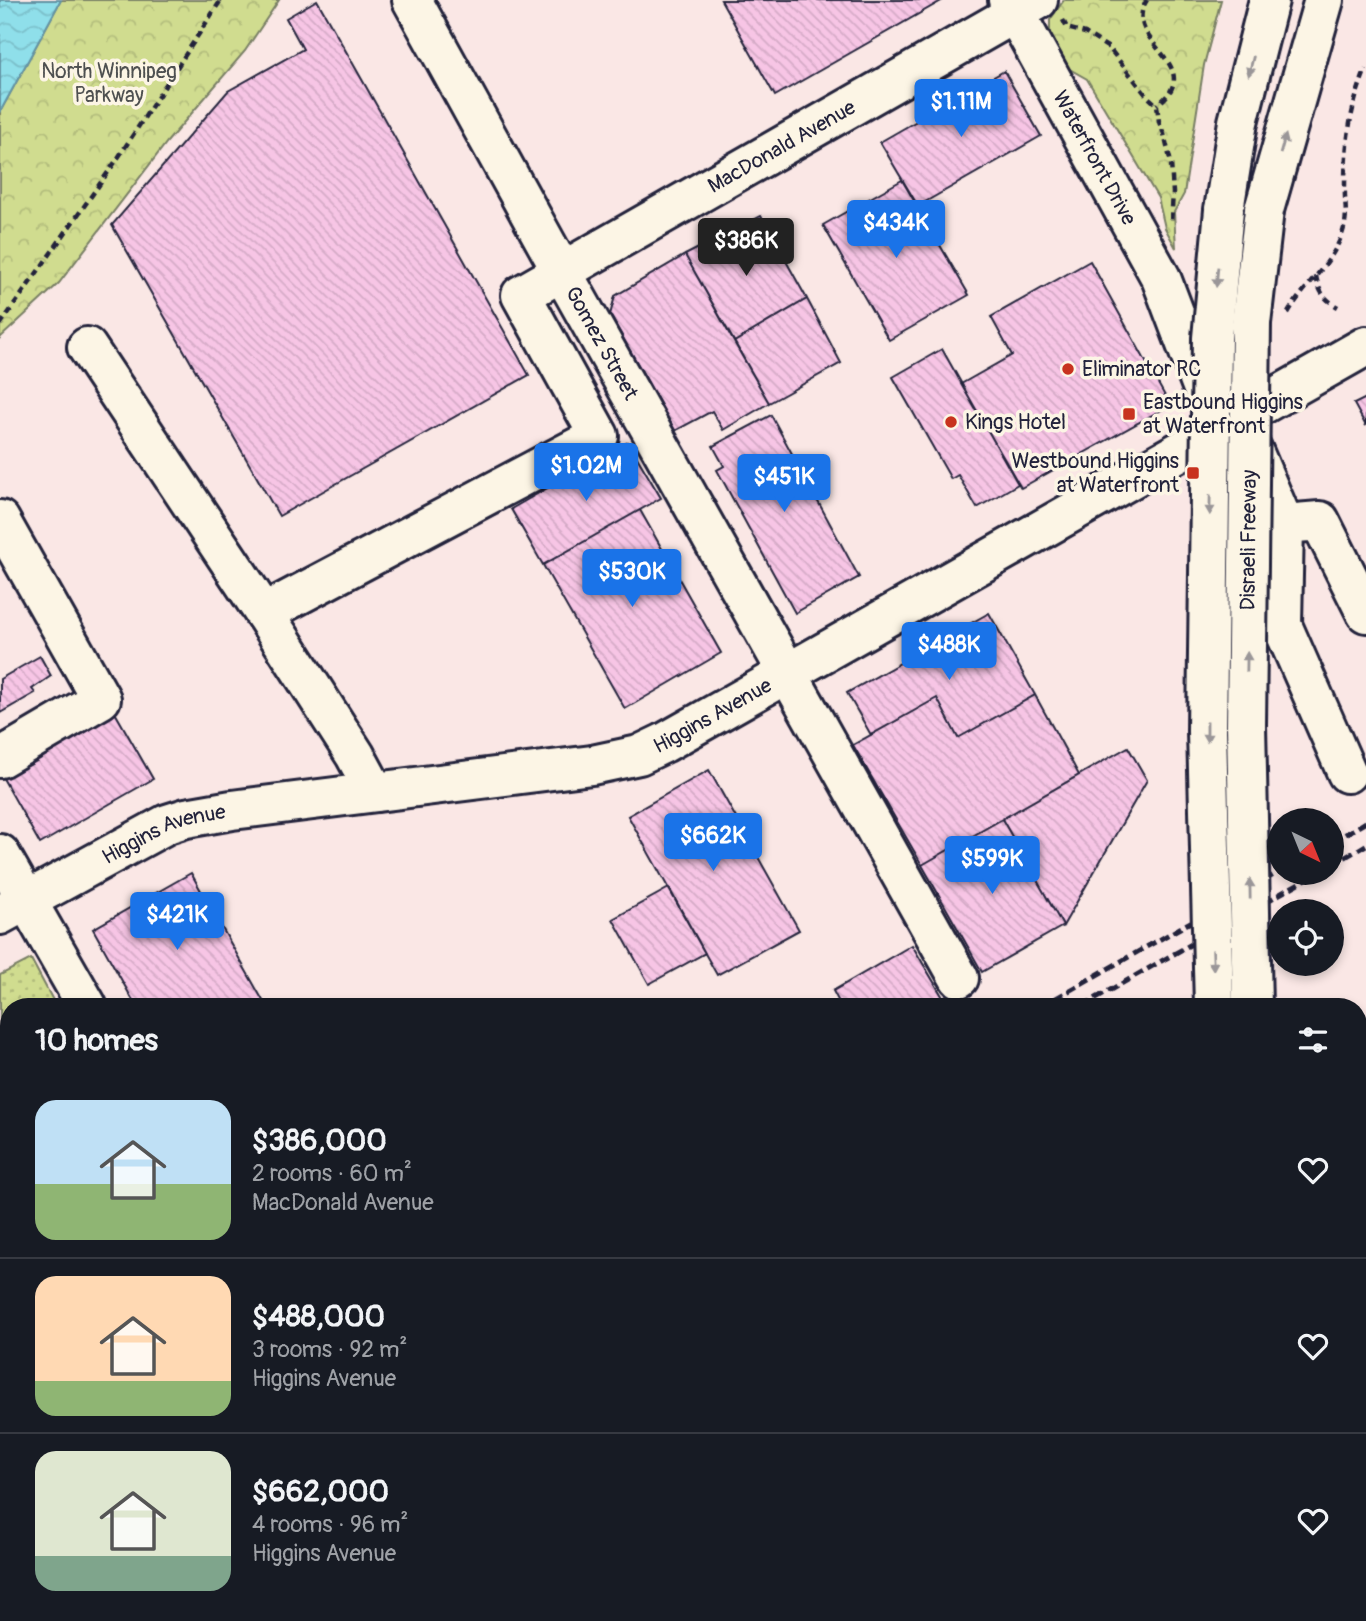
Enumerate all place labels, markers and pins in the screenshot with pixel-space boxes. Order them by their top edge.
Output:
pin: $1.11M [904,80,1018,139]
pin: $434K [847,201,945,260]
pin: $386K [697,218,795,278]
place label: Eliminator RC [1082,356,1201,383]
marker: Eliminator RC [1060,361,1076,377]
place label: Eastbound Higgins at Waterfront [1143,389,1304,440]
marker: Eastbound Higgins at Waterfront [1121,406,1137,422]
place label: Kings Hotel [965,409,1066,436]
marker: Kings Hotel [943,414,959,430]
pin: $1.02M [529,444,643,503]
place label: Westbound Higgins at Waterfront [1011,448,1180,499]
pin: $451K [735,454,833,514]
marker: Westbound Higgins at Waterfront [1185,465,1201,481]
pin: $530K [583,550,681,609]
pin: $488K [900,622,998,682]
pin: $662K [664,814,762,873]
pin: $599K [943,836,1041,896]
pin: $421K [128,892,226,952]

